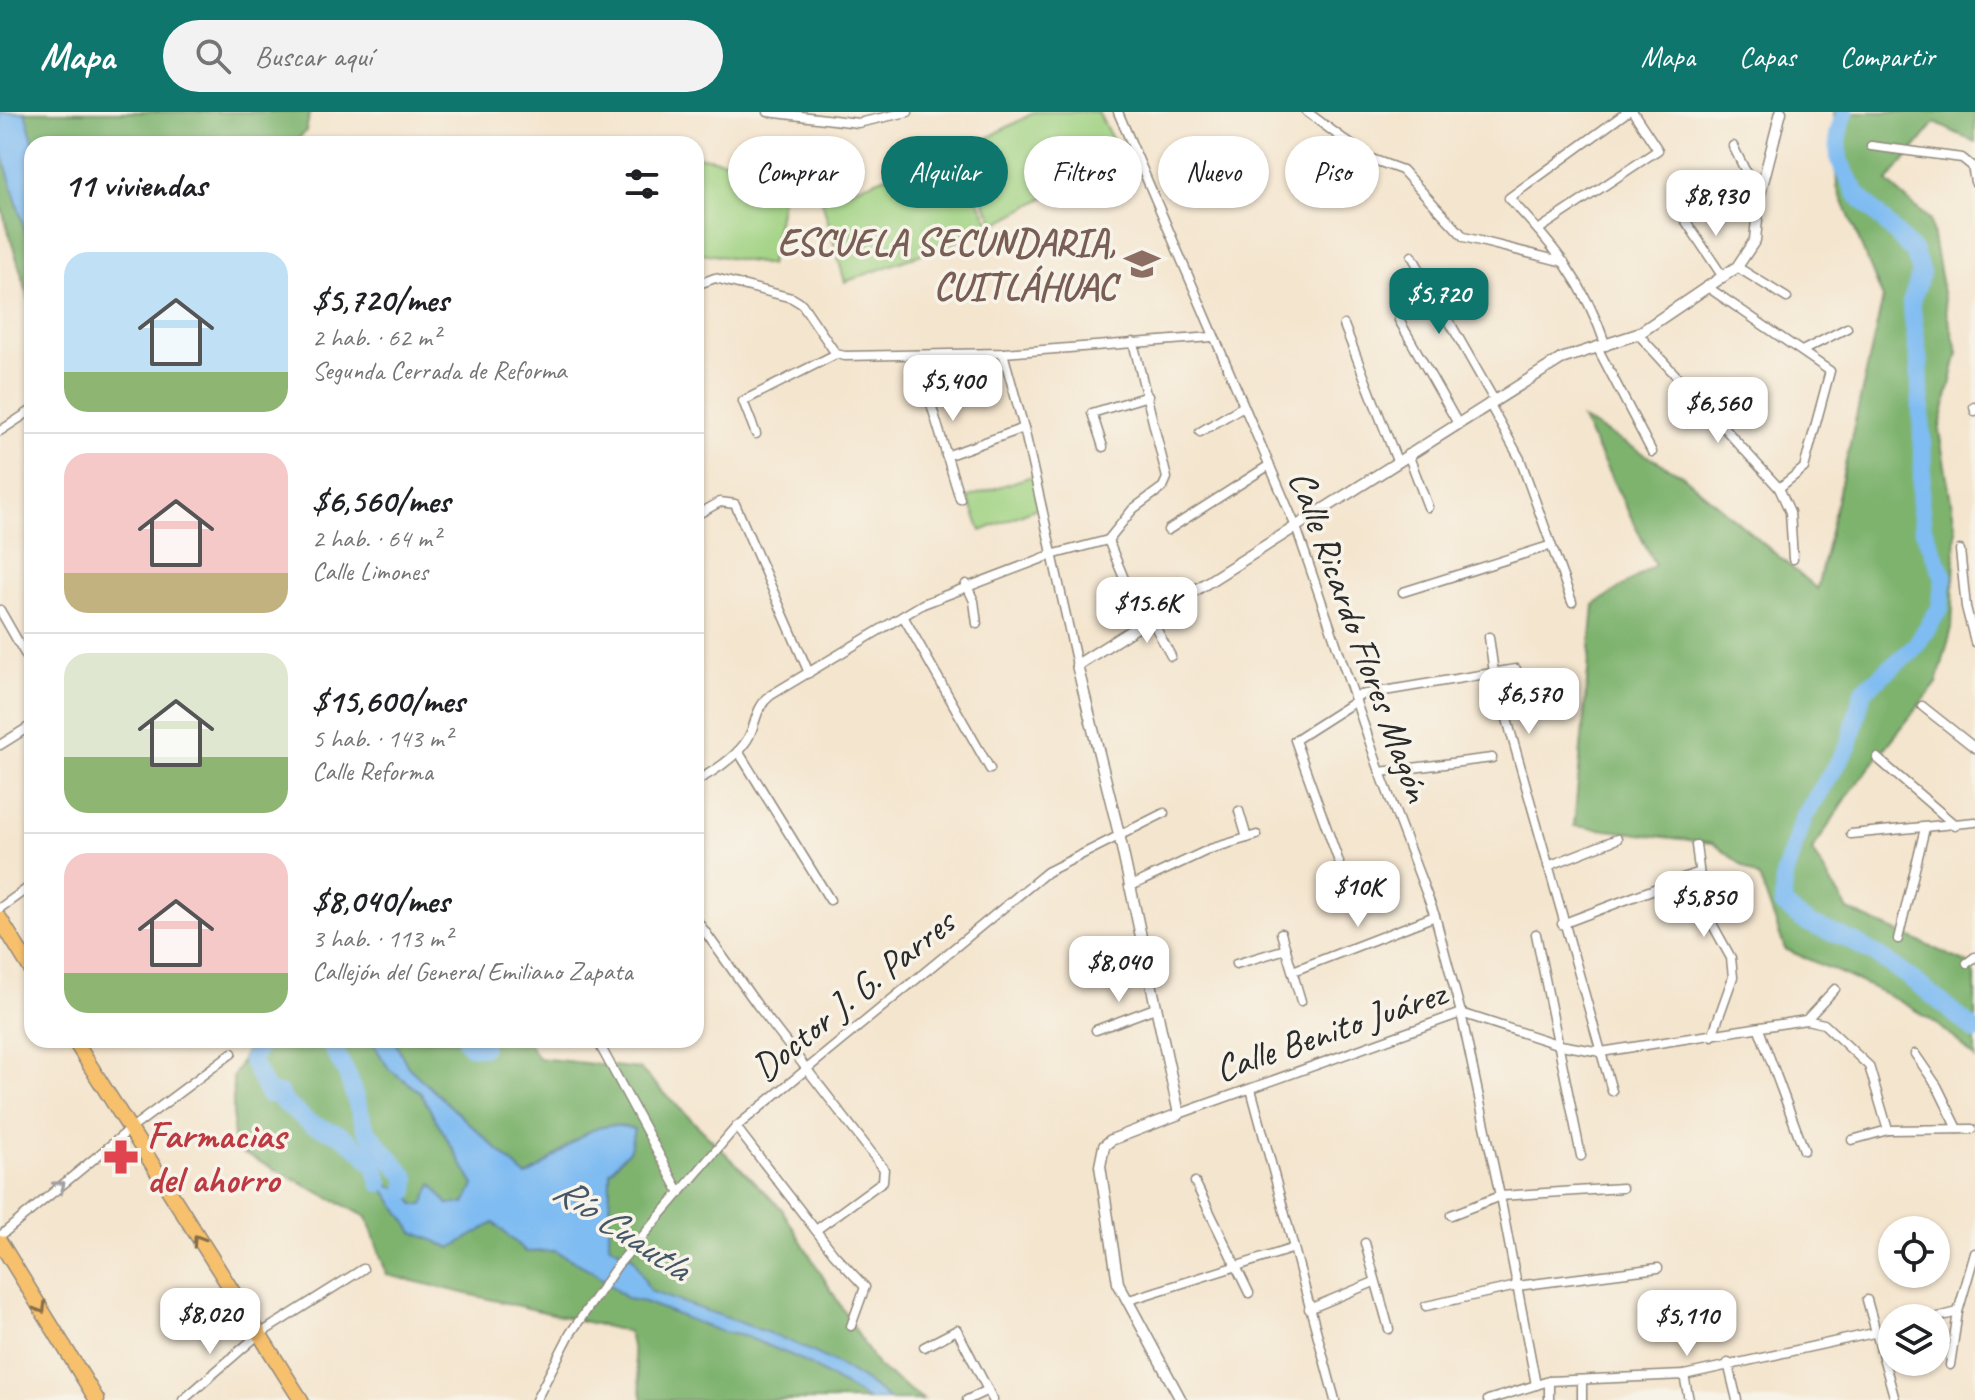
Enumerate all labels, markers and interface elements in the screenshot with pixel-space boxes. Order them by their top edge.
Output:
search box [163,20,723,92]
text: Mapa [40,33,115,80]
icon: search [191,34,235,78]
text: Buscar aquí [255,37,372,75]
text: Mapa [1641,39,1695,74]
text: Capas [1739,39,1796,74]
text: Compartir [1840,39,1935,74]
chip: Comprar [728,136,865,208]
chip: Alquilar [881,136,1008,208]
chip: Filtros [1024,136,1142,208]
chip: Nuevo [1158,136,1269,208]
chip: Piso [1285,136,1379,208]
icon: filters [620,162,664,206]
text: 11 viviendas [64,163,207,206]
pin: $8,930 [1651,170,1781,238]
text: $8,930 [1684,179,1748,212]
place label: ESCUELA SECUNDARIA, CUITLÁHUAC [777,219,1121,310]
school or university icon: ESCUELA SECUNDARIA, CUITLÁHUAC [1123,245,1161,283]
pin: $5,720 [1374,268,1504,336]
text: $5,720 [1407,277,1471,310]
text: $5,720/mes [312,278,448,321]
icon: home [128,284,224,380]
text: 2 hab. · 62 m² [312,321,440,354]
text: Segunda Cerrada de Reforma [312,354,566,387]
pin: $5,400 [888,355,1018,423]
text: $5,400 [921,364,985,397]
pin: $6,560 [1653,377,1783,445]
text: $6,560 [1686,386,1750,419]
street label: Calle Ricardo Flores Magón [1278,464,1442,810]
text: $6,560/mes [312,479,450,522]
icon: home [128,485,224,581]
text: 2 hab. · 64 m² [312,522,440,555]
text: Calle Limones [312,555,428,588]
pin: $15.6K [1082,577,1212,645]
text: $15.6K [1114,586,1180,619]
pin: $6,570 [1464,668,1594,736]
text: $6,570 [1497,677,1561,710]
text: $15,600/mes [312,679,465,722]
icon: home [128,685,224,781]
text: 5 hab. · 143 m² [312,722,452,755]
text: Calle Reforma [312,755,433,788]
pin: $10K [1311,861,1405,929]
text: $10K [1334,870,1382,903]
pin: $5,850 [1639,871,1769,939]
text: $8,040/mes [312,879,449,922]
text: $5,850 [1673,880,1735,913]
icon: home [128,885,224,981]
street label: Doctor J. G. Parres [742,897,966,1091]
text: 3 hab. · 113 m² [312,922,452,955]
pin: $8,040 [1054,936,1184,1004]
text: $8,040 [1087,945,1151,978]
text: Callejón del General Emiliano Zapata [312,955,633,988]
street label: Calle Benito Juárez [1209,969,1454,1092]
place label: Farmacias del ahorro [147,1112,289,1203]
pharmacy icon: Farmacias del ahorro [102,1138,140,1176]
water label: Río Cuautla [544,1164,703,1294]
one-way arrow [51,1182,66,1196]
map controls [1878,1216,1950,1376]
button: locate [1878,1216,1950,1288]
one-way arrow [192,1234,207,1249]
pin: $8,020 [145,1288,275,1356]
pin: $5,110 [1622,1290,1752,1358]
text: $8,020 [178,1297,242,1330]
one-way arrow [31,1299,46,1314]
text: $5,110 [1655,1299,1719,1332]
button: layers [1878,1304,1950,1376]

